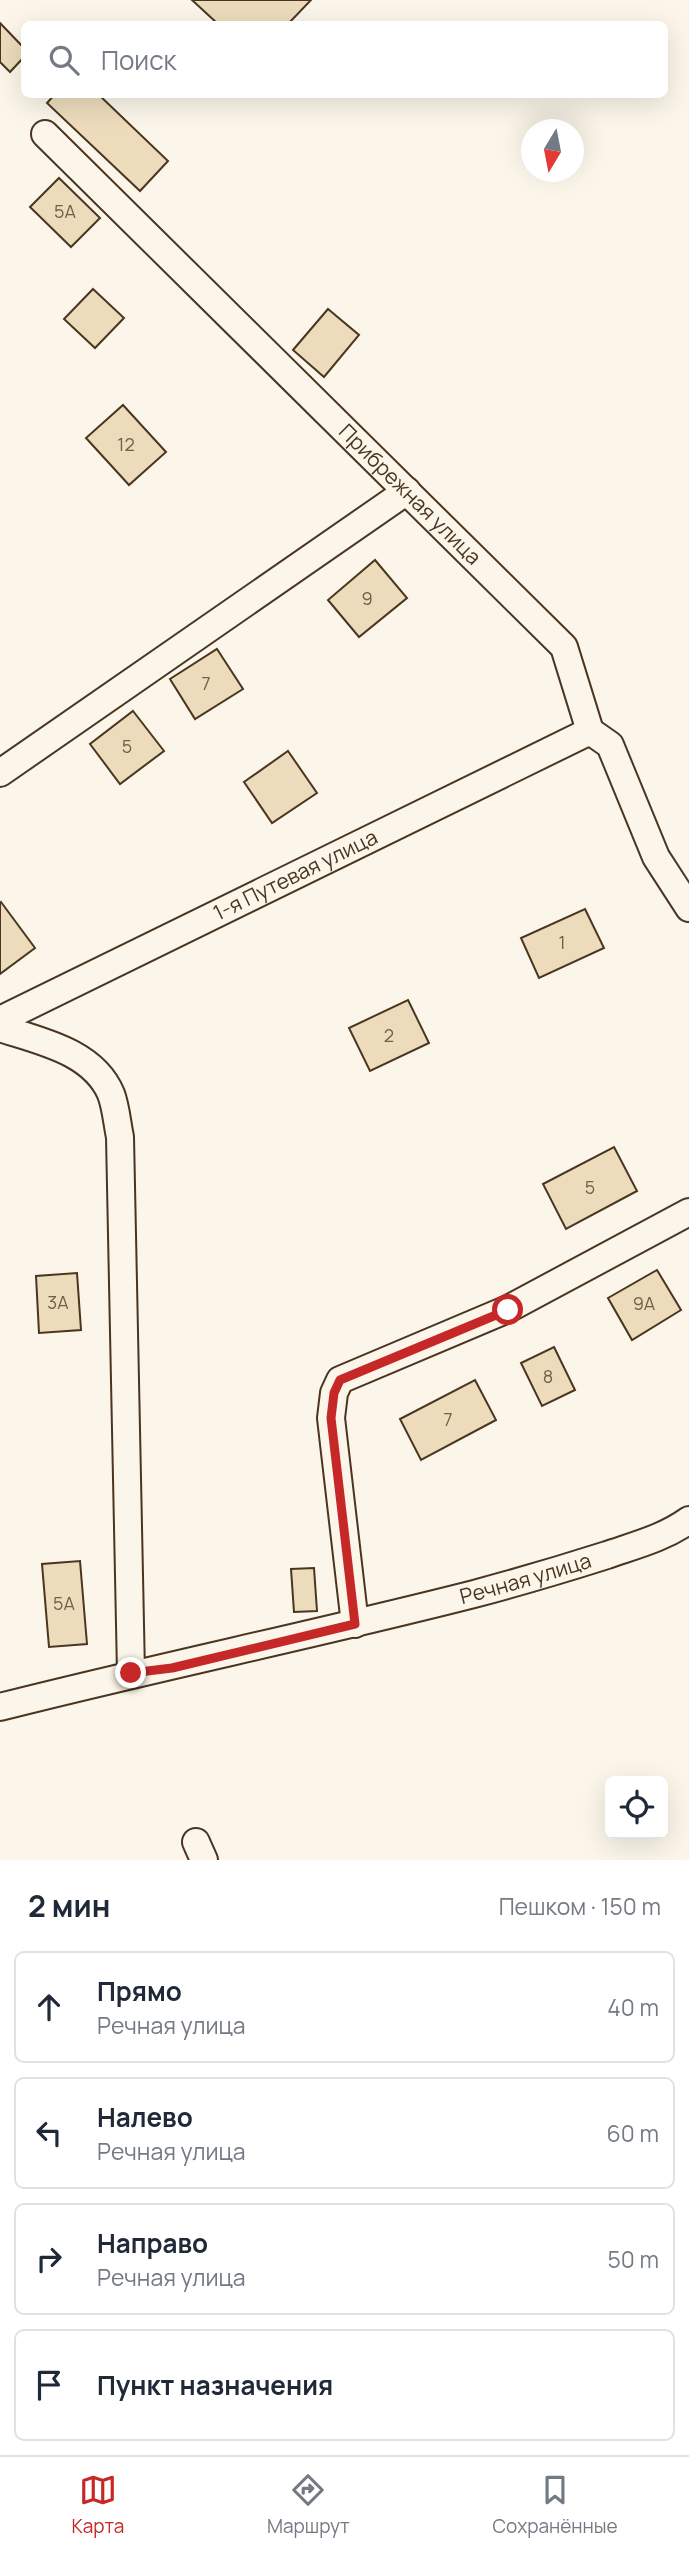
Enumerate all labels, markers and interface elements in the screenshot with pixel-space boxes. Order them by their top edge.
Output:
search box [21,21,668,98]
icon: search [45,41,83,79]
text: Поиск [101,42,176,78]
north arrow [521,119,584,182]
house number: 5А [54,199,76,223]
street label: Прибрежная улица [333,417,488,570]
house number: 12 [117,432,135,456]
house number: 9 [361,586,373,610]
house number: 7 [201,671,211,695]
house number: 5 [122,734,132,758]
street label: 1-я Путевая улица [208,822,382,926]
house number: 1 [558,930,566,954]
house number: 2 [384,1023,394,1047]
house number: 5 [585,1175,595,1199]
house number: 3А [47,1290,69,1314]
house number: 9А [633,1291,656,1315]
route start [492,1294,523,1325]
house number: 8 [543,1364,553,1388]
house number: 7 [443,1407,453,1431]
street label: Речная улица [457,1546,595,1610]
house number: 5А [53,1591,75,1615]
route end [115,1657,146,1688]
map controls [605,1776,668,1839]
button: locate [605,1776,668,1839]
text: 2 мин [28,1885,111,1926]
text: Пешком · 150 m [499,1890,661,1922]
text: Прямо [97,1973,182,2009]
icon: ahead [30,1988,68,2026]
text: 40 m [607,1991,659,2023]
text: Речная улица [97,2009,246,2041]
text: Налево [97,2099,193,2135]
icon: left [30,2114,68,2152]
text: 60 m [607,2117,659,2149]
text: Речная улица [97,2135,246,2167]
text: Направо [97,2225,208,2261]
icon: right [30,2240,68,2278]
text: 50 m [608,2243,659,2275]
text: Речная улица [97,2261,246,2293]
icon: arrive [30,2366,68,2404]
text: Пункт назначения [97,2367,333,2403]
tab: Карта [71,2471,124,2539]
tab: Маршрут [267,2471,350,2539]
tab: Сохранённые [493,2471,618,2539]

